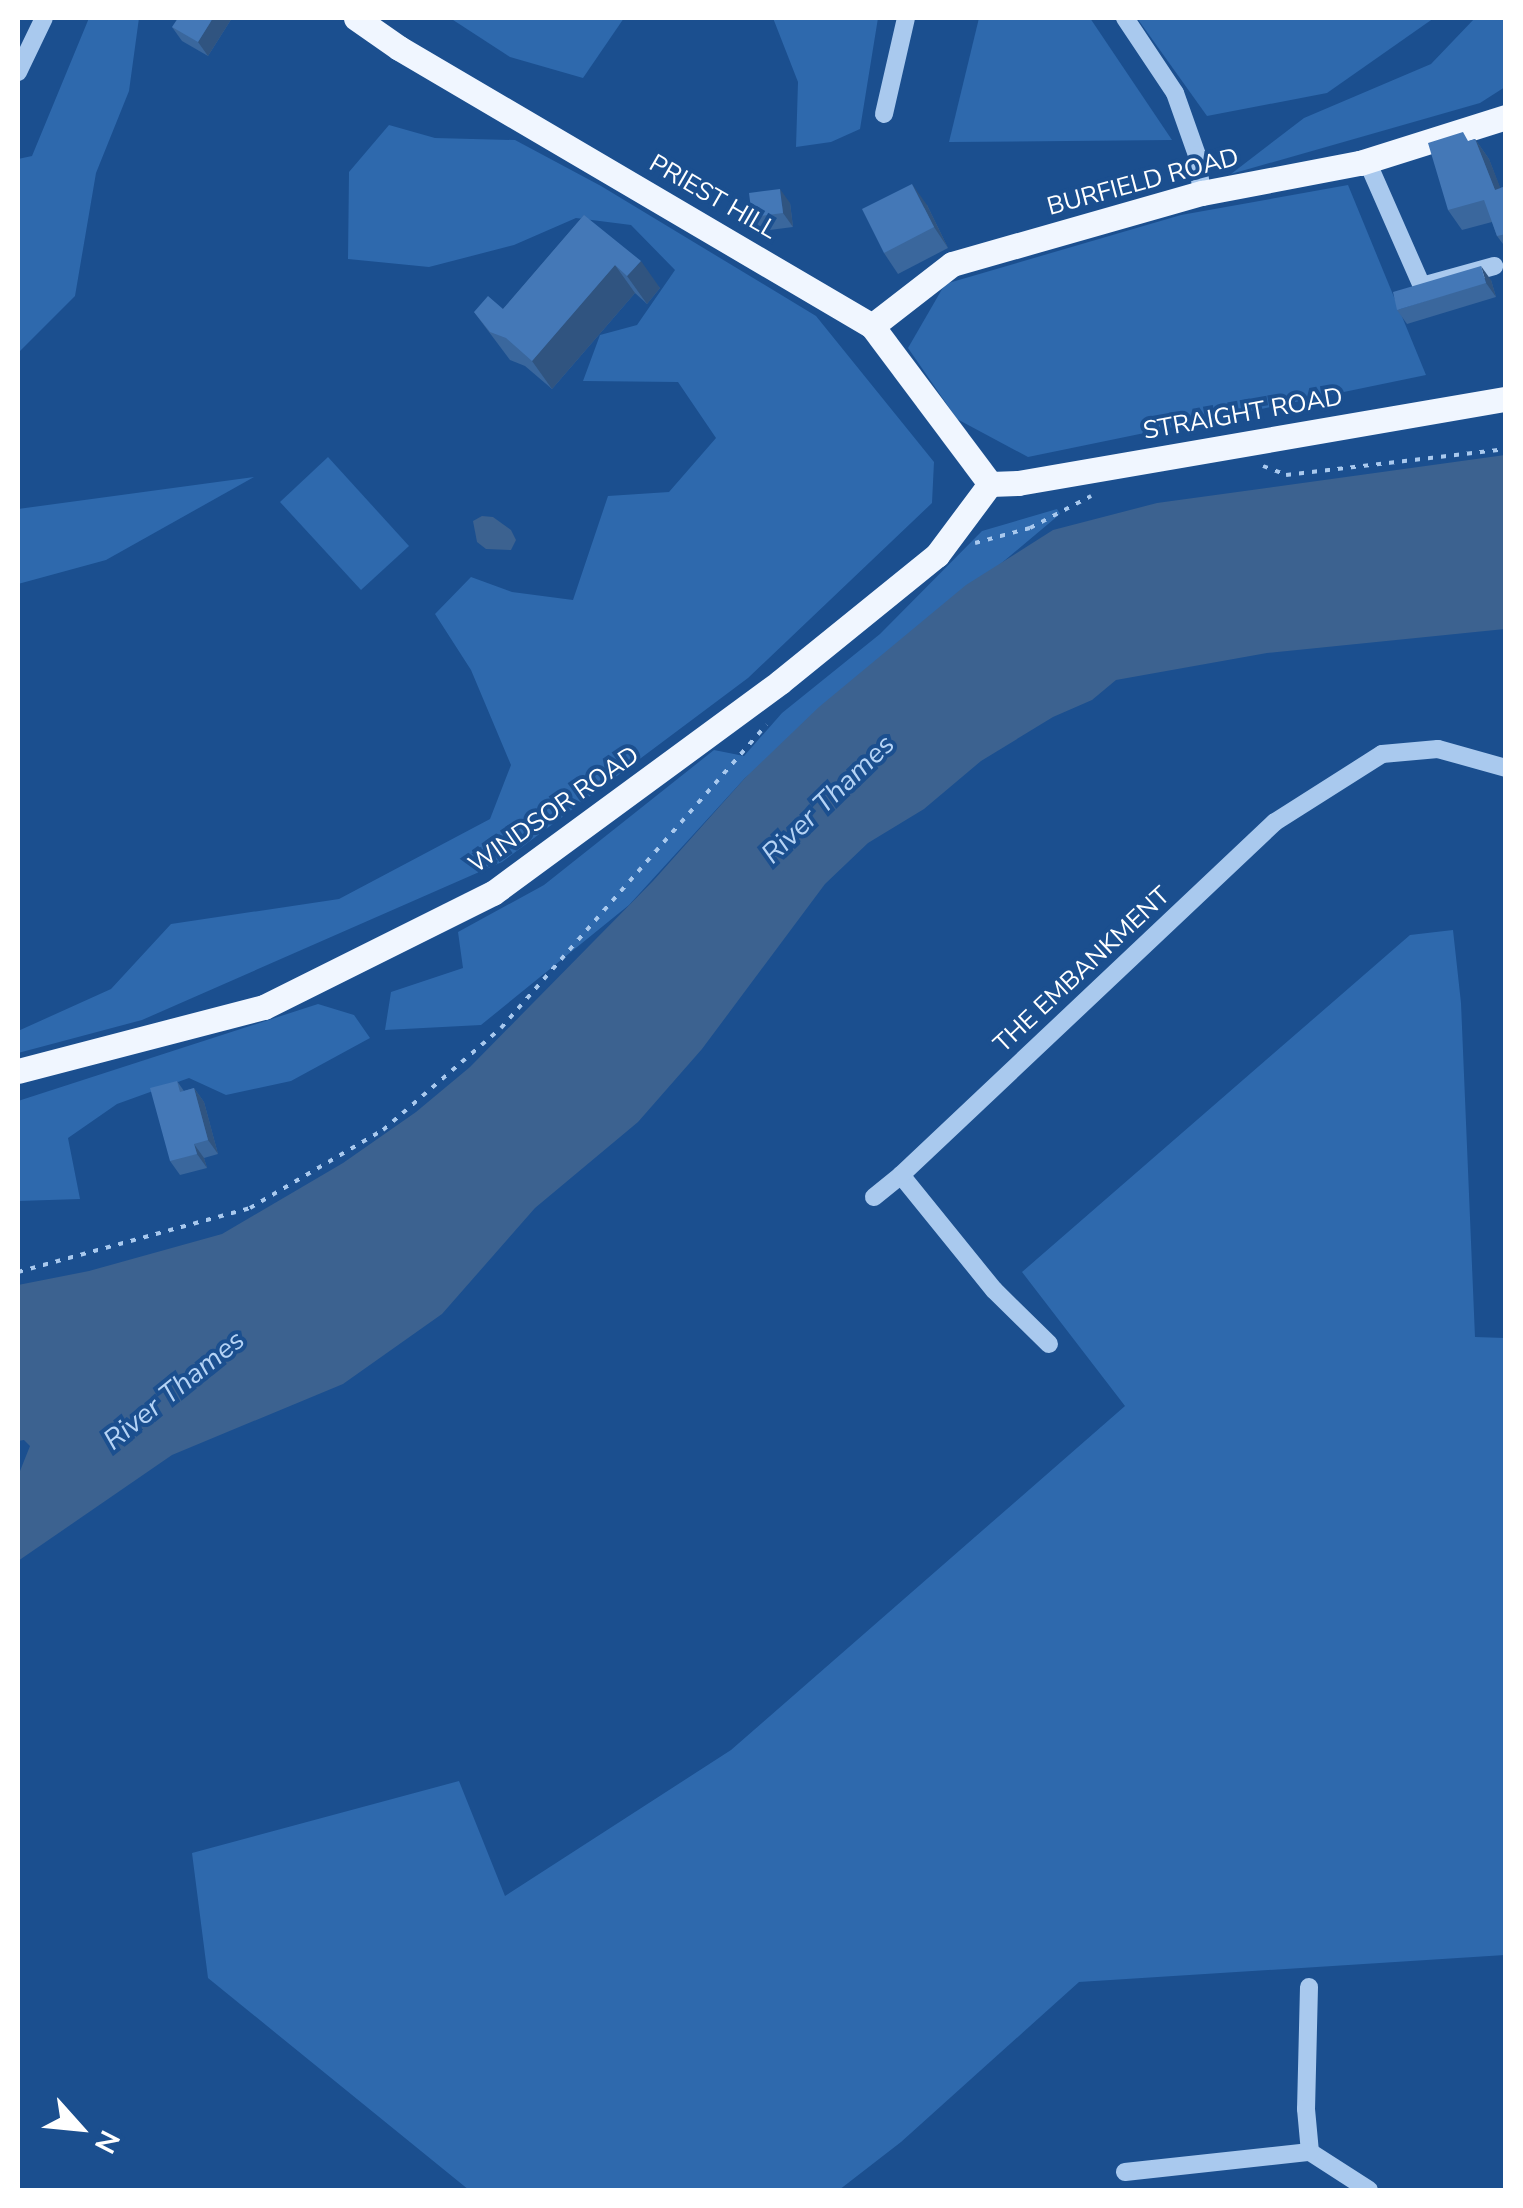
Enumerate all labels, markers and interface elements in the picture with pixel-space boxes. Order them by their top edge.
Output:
street label: BURFIELD ROAD [1044,142,1242,222]
street label: PRIEST HILL [644,148,782,246]
street label: STRAIGHT ROAD [1141,382,1345,446]
water label: River Thames [755,727,901,871]
street label: WINDSOR ROAD [463,740,645,880]
street label: THE EMBANKMENT [988,881,1176,1059]
water label: River Thames [97,1323,251,1457]
north arrow [30,2078,130,2178]
text: N [85,2124,128,2160]

